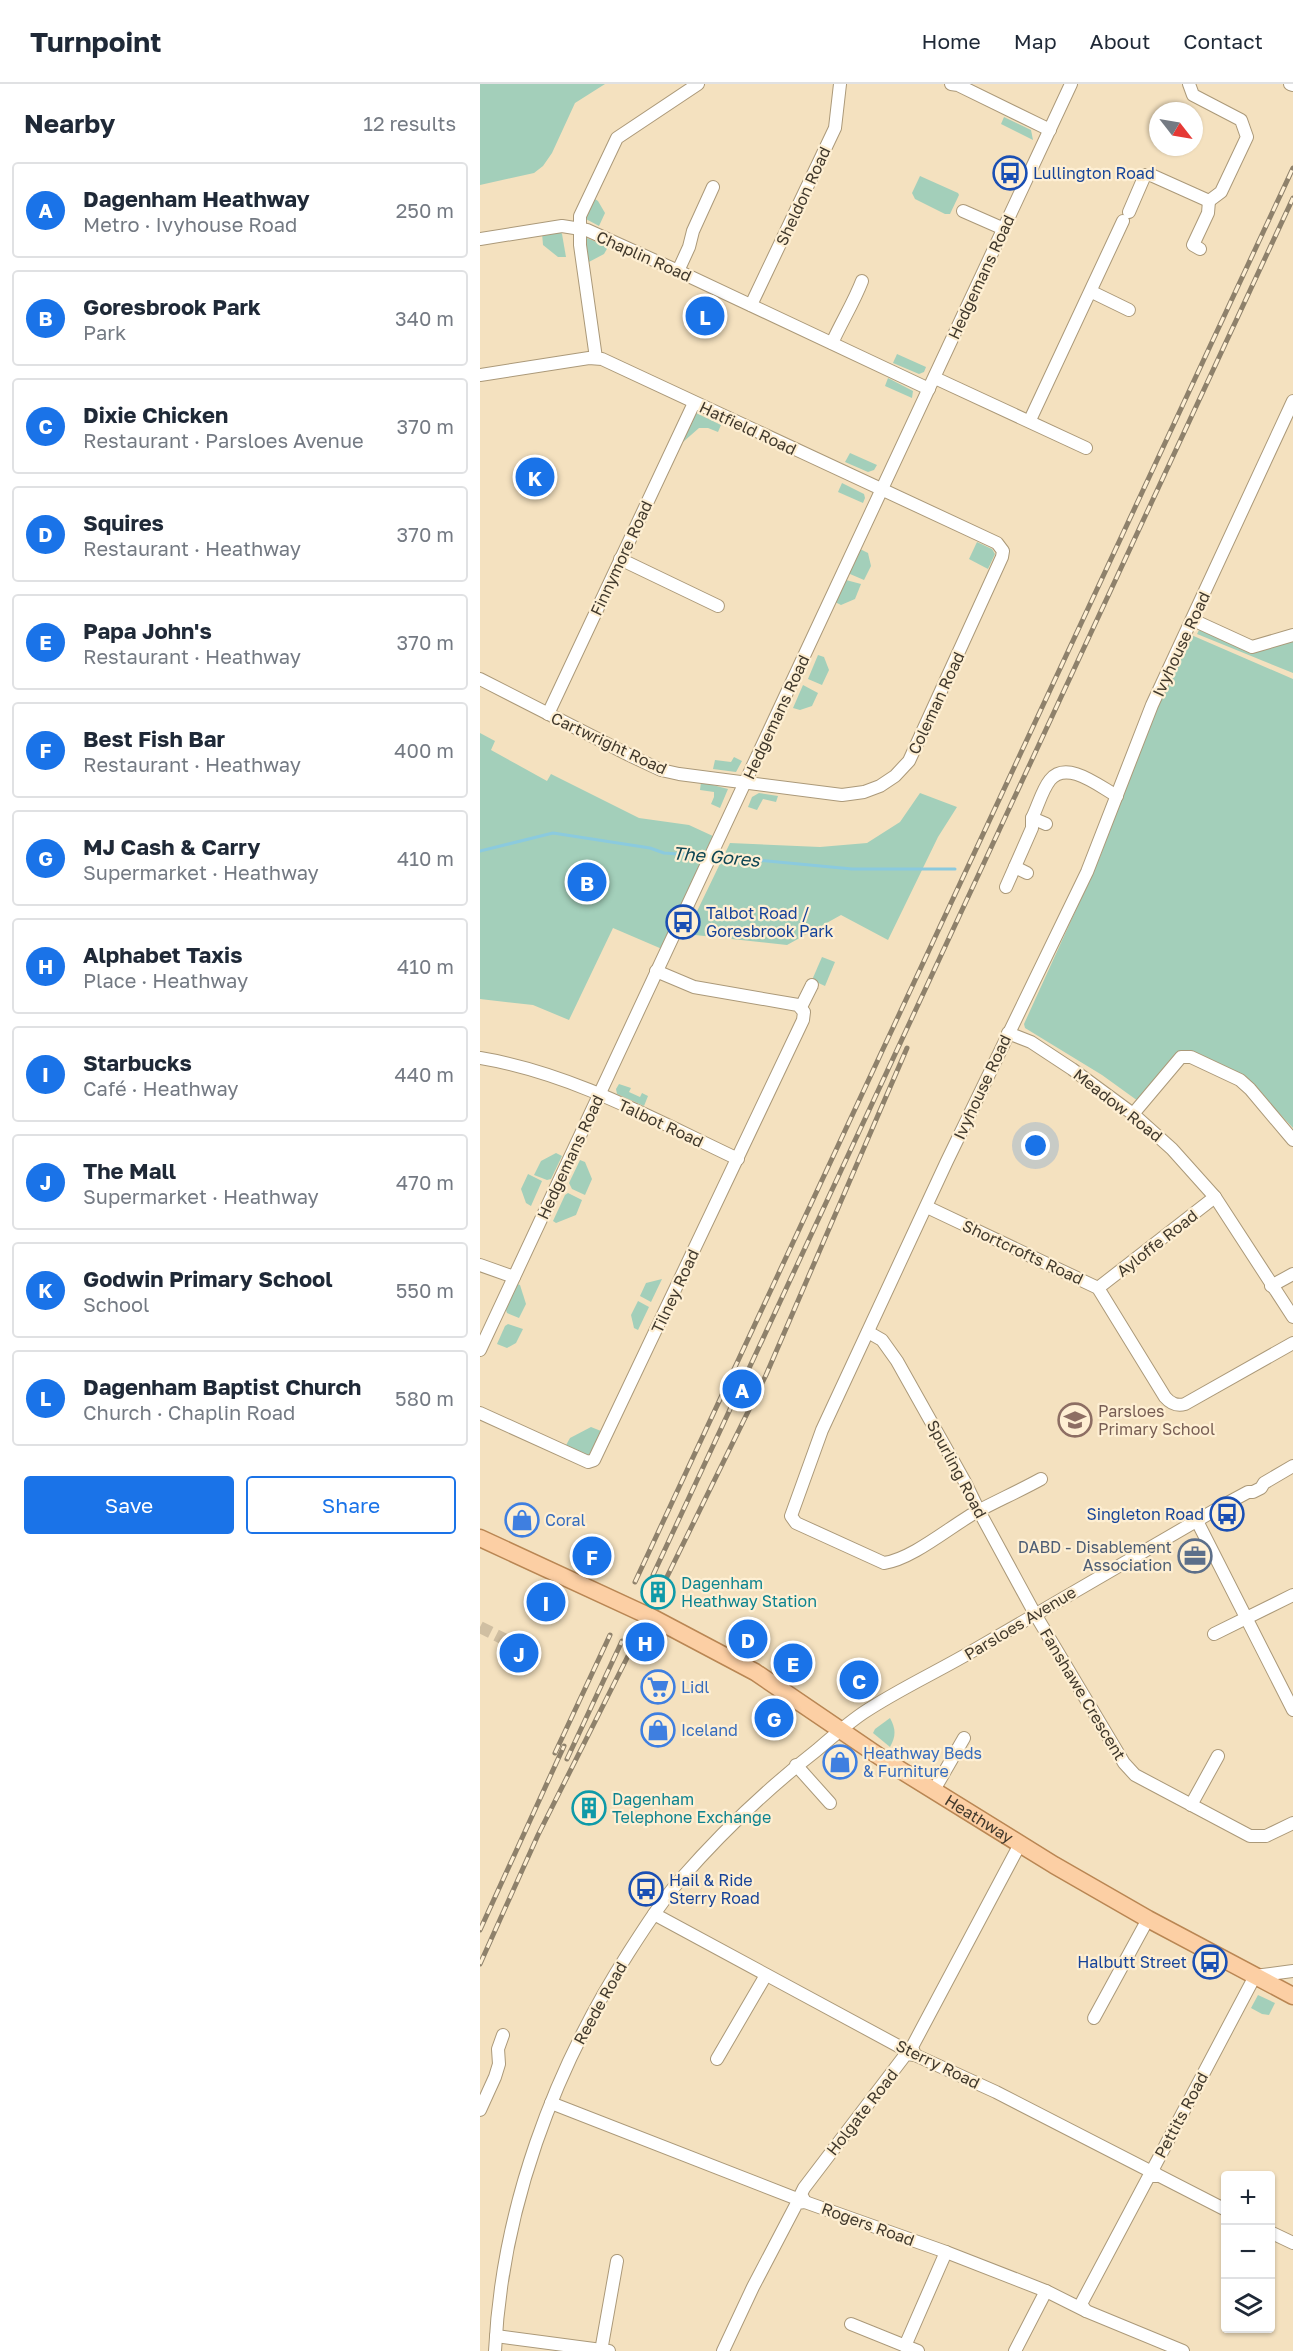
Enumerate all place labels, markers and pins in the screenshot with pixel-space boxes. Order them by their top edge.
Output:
bus stop icon: Lullington Road [992,155,1028,191]
place label: Lullington Road [1033,163,1155,183]
pin: L [686,294,724,338]
pin: K [516,454,554,500]
pin: B [568,860,606,904]
place label: Talbot Road / Goresbrook Park [706,903,834,941]
bus stop icon: Talbot Road / Goresbrook Park [665,904,701,940]
pin: A [722,1366,762,1412]
place label: Parsloes Primary School [1098,1401,1215,1439]
school or university icon: Parsloes Primary School [1057,1402,1093,1438]
bus stop icon: Singleton Road [1209,1496,1245,1532]
shop icon: Coral [504,1502,540,1538]
place label: Singleton Road [1087,1504,1204,1524]
place label: Coral [545,1510,586,1530]
pin: F [572,1534,612,1578]
place label: DABD - Disablement Association [1018,1537,1172,1575]
office icon: DABD - Disablement Association [1177,1538,1213,1574]
place label: Dagenham Heathway Station [681,1573,817,1611]
building icon: Dagenham Heathway Station [640,1574,676,1610]
pin: I [526,1580,566,1624]
pin: D [728,1616,768,1662]
pin: H [626,1620,664,1664]
pin: J [500,1630,538,1676]
pin: E [774,1640,812,1686]
pin: C [840,1658,878,1702]
supermarket icon: Lidl [640,1669,676,1705]
place label: Lidl [681,1677,709,1697]
pin: G [754,1696,794,1740]
shop icon: Iceland [640,1712,676,1748]
place label: Iceland [681,1720,738,1740]
place label: Heathway Beds & Furniture [863,1743,982,1781]
shop icon: Heathway Beds & Furniture [822,1744,858,1780]
place label: Dagenham Telephone Exchange [612,1789,771,1827]
building icon: Dagenham Telephone Exchange [571,1790,607,1826]
place label: Hail & Ride Sterry Road [669,1870,760,1908]
bus stop icon: Hail & Ride Sterry Road [628,1871,664,1907]
bus stop icon: Halbutt Street [1192,1944,1228,1980]
place label: Halbutt Street [1077,1952,1187,1972]

